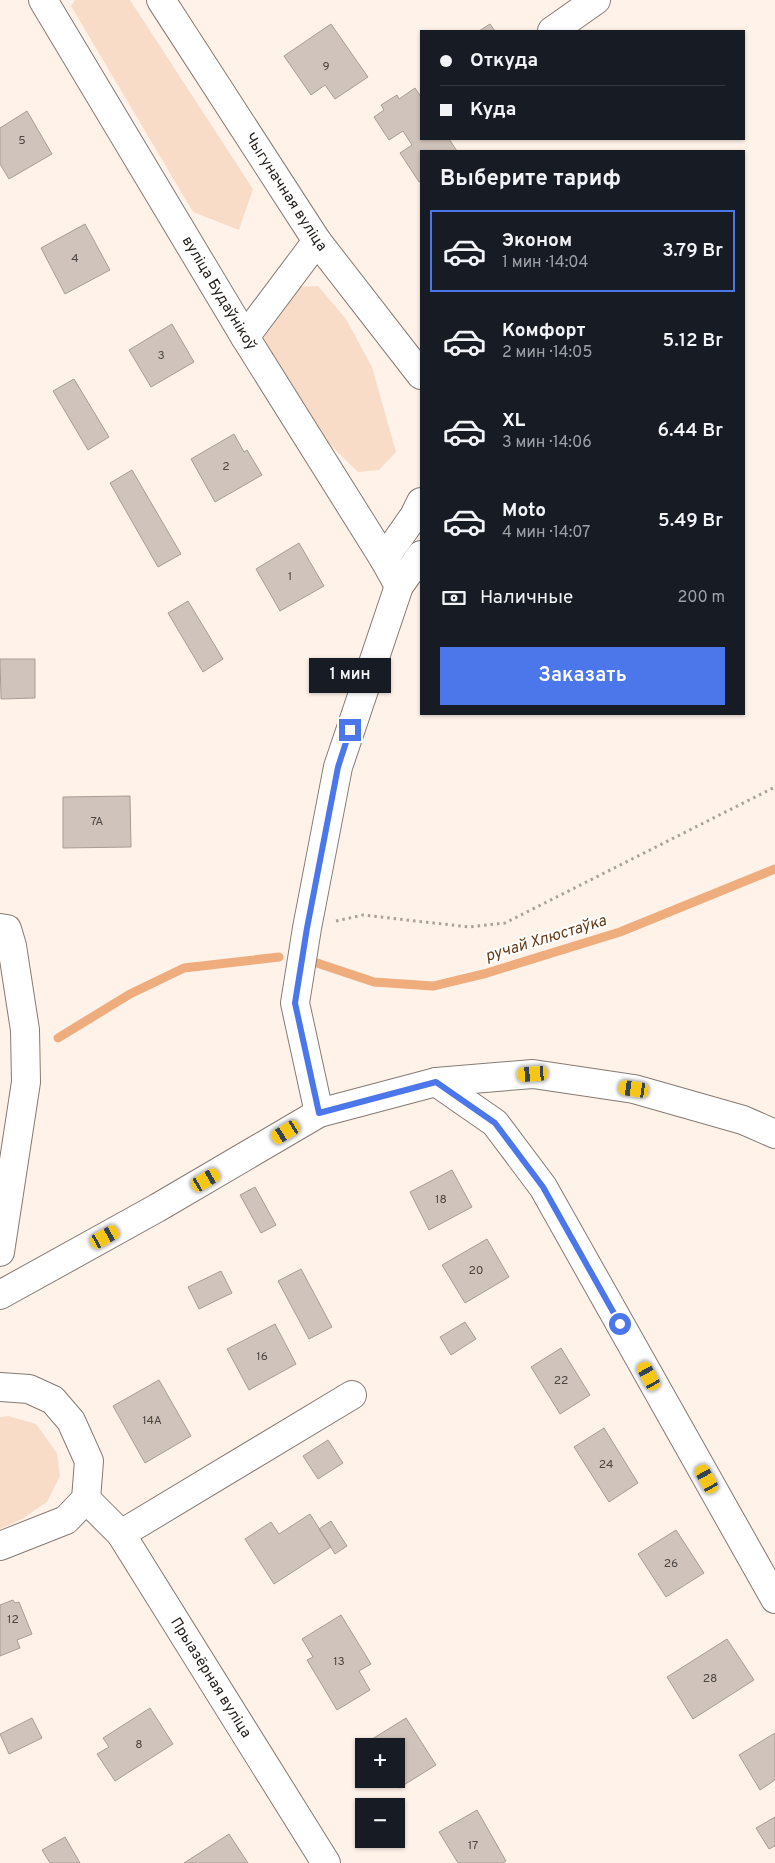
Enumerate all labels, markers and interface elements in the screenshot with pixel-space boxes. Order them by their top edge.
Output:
text: Откуда [470,49,538,73]
house number: 9 [322,59,330,75]
text: Куда [470,98,516,122]
street label: Чыгуначная вуліца [240,129,331,255]
house number: 5 [18,133,26,149]
text: Выберите тариф [440,166,621,193]
icon: car [442,229,487,274]
text: Эконом [502,229,572,253]
street label: вуліца Будаўнікоў [177,233,261,354]
text: 3.79 Br [662,239,723,263]
house number: 4 [71,251,79,267]
text: 1 мин · 14:04 [502,253,589,273]
icon: car [442,319,487,364]
text: Комфорт [502,319,585,343]
text: 5.12 Br [662,329,723,353]
text: 2 мин · 14:05 [502,343,592,363]
house number: 3 [157,348,165,364]
icon: car [442,409,487,454]
text: XL [502,409,525,433]
text: 6.44 Br [657,419,723,443]
text: 3 мин · 14:06 [502,433,592,453]
house number: 2 [222,459,230,475]
icon: car [442,499,487,544]
text: Moto [502,499,546,523]
text: 5.49 Br [658,509,723,533]
text: 4 мин · 14:07 [502,523,590,543]
house number: 1 [288,569,292,585]
icon: cash [440,584,468,612]
text: Наличные [480,586,573,610]
text: 200 m [677,588,725,608]
button: Заказать [440,647,725,705]
callout: 1 мин [309,658,391,692]
text: 1 мин [330,665,370,685]
route end [339,719,361,741]
house number: 7А [90,814,104,830]
water label: ручай Хлюстаўка [483,911,610,967]
car [517,1065,548,1083]
car [618,1079,649,1099]
car [269,1118,302,1146]
car [189,1166,222,1194]
house number: 18 [435,1192,447,1208]
car [88,1223,121,1251]
house number: 20 [468,1263,484,1279]
route start [609,1313,631,1335]
house number: 16 [256,1349,268,1365]
car [635,1359,662,1393]
house number: 22 [554,1373,568,1389]
house number: 14А [142,1413,162,1429]
house number: 24 [599,1457,613,1473]
car [693,1462,720,1496]
house number: 26 [664,1556,678,1572]
house number: 12 [7,1612,19,1628]
street label: Прыазёрная вуліца [166,1614,255,1742]
house number: 13 [333,1654,345,1670]
house number: 28 [703,1671,717,1687]
house number: 8 [135,1737,143,1753]
map controls [355,1738,405,1848]
button: + [355,1738,405,1788]
button: − [355,1798,405,1848]
house number: 17 [468,1838,478,1854]

